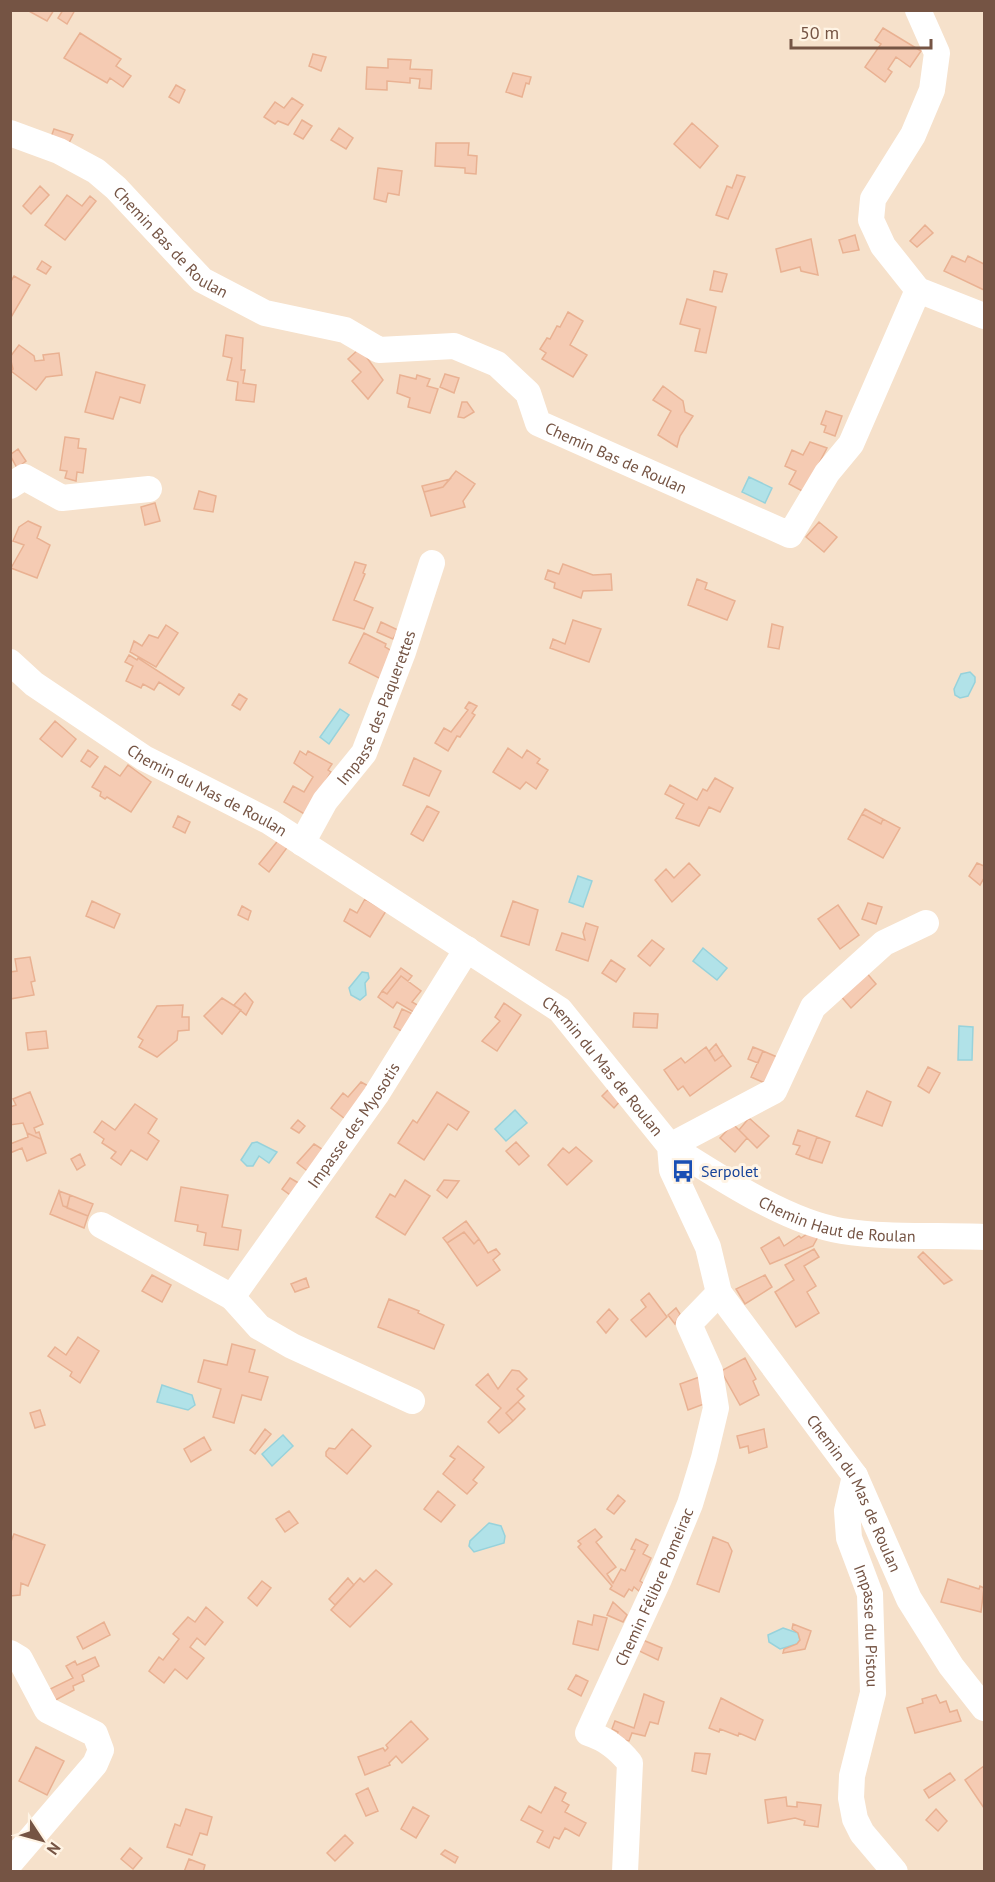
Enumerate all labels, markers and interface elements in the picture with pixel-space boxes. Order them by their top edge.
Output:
scale bar [791,12,930,50]
text: 50 m [800,21,839,44]
street label: Chemin Bas de Roulan [109,182,232,302]
street label: Chemin Bas de Roulan [542,417,690,498]
street label: Impasse des Paquerettes [332,627,420,789]
street label: Chemin du Mas de Roulan [123,740,291,840]
street label: Chemin du Mas de Roulan [539,991,668,1140]
street label: Impasse des Myosotis [303,1058,404,1192]
bus stop icon: Serpolet [670,1158,696,1184]
place label: Serpolet [701,1161,759,1181]
street label: Chemin Haut de Roulan [755,1191,916,1246]
street label: Chemin du Mas de Roulan [803,1410,906,1575]
street label: Chemin Félibre Pomeirac [610,1504,697,1669]
street label: Impasse du Pistou [850,1562,883,1688]
north arrow [12,1810,72,1870]
text: N [43,1839,65,1859]

